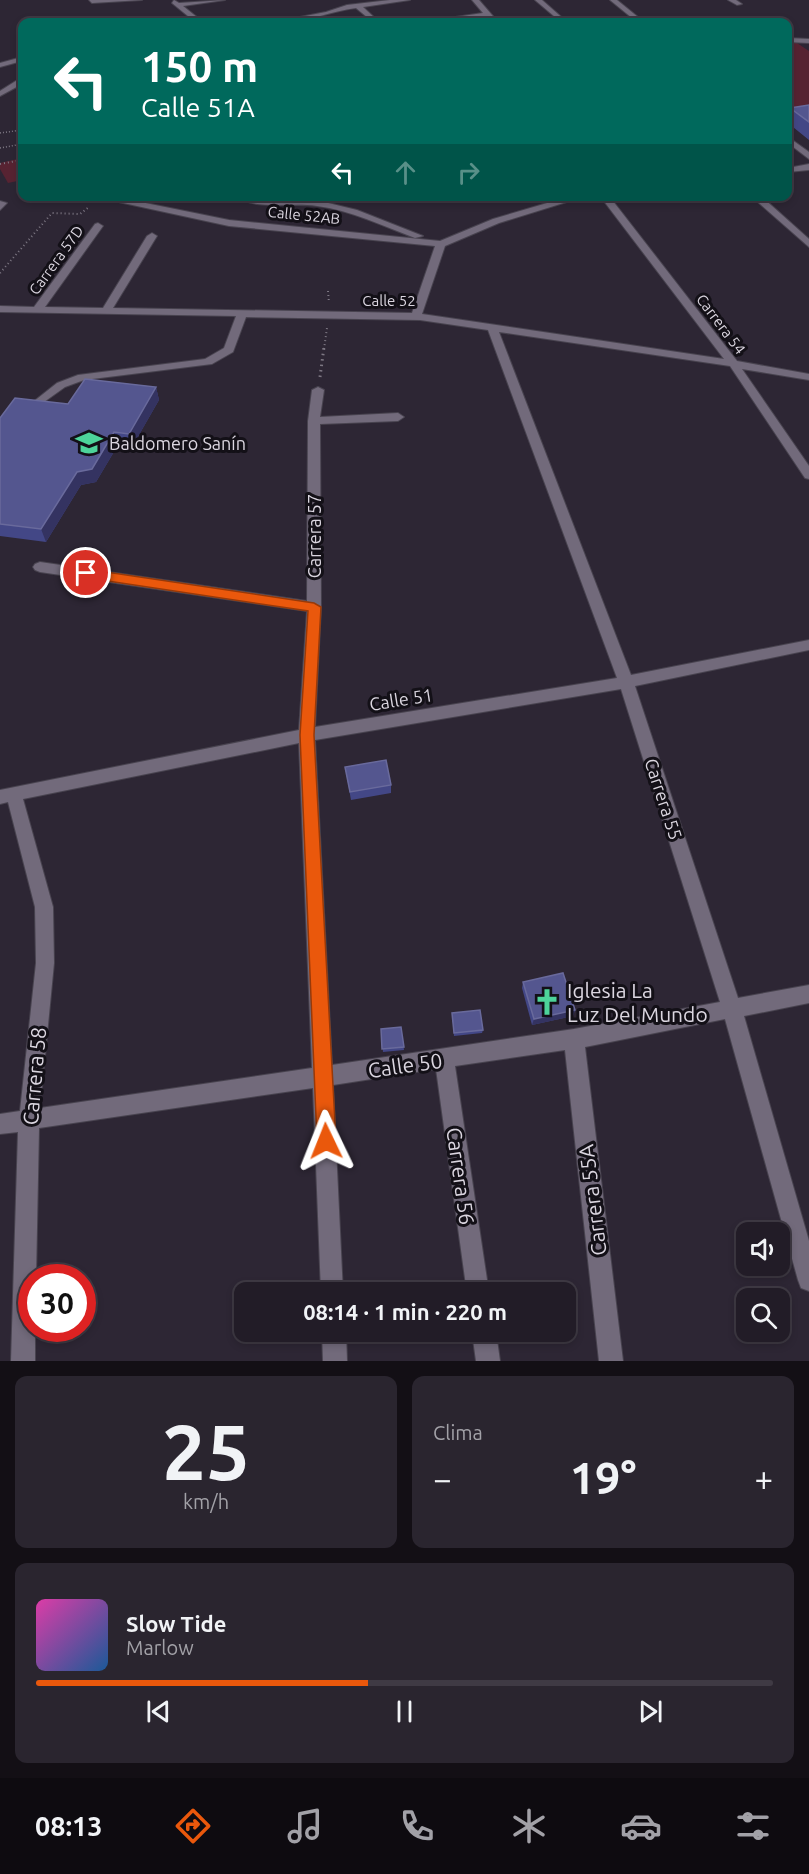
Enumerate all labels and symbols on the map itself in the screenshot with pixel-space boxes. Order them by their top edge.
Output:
street label: Calle 52AB [267,203,341,227]
street label: Carrera 57D [25,222,87,298]
street label: Carrera 54 [693,291,749,357]
street label: Calle 52 [362,292,416,309]
school or university icon: Baldomero Sanín [74,428,104,458]
place label: Baldomero Sanín [109,433,246,453]
street label: Carrera 57 [304,494,324,578]
pin [60,547,111,598]
street label: Calle 51 [368,684,434,714]
street label: Carrera 55 [641,756,687,842]
place label: Iglesia La Luz Del Mundo [567,978,708,1026]
church icon: Iglesia La Luz Del Mundo [532,987,562,1017]
street label: Carrera 58 [18,1026,50,1126]
street label: Calle 50 [366,1048,444,1082]
position arrow [294,1109,358,1173]
street label: Carrera 56 [442,1126,480,1226]
street label: Carrera 55A [573,1143,611,1257]
speed limit sign: 30 [18,1264,96,1342]

